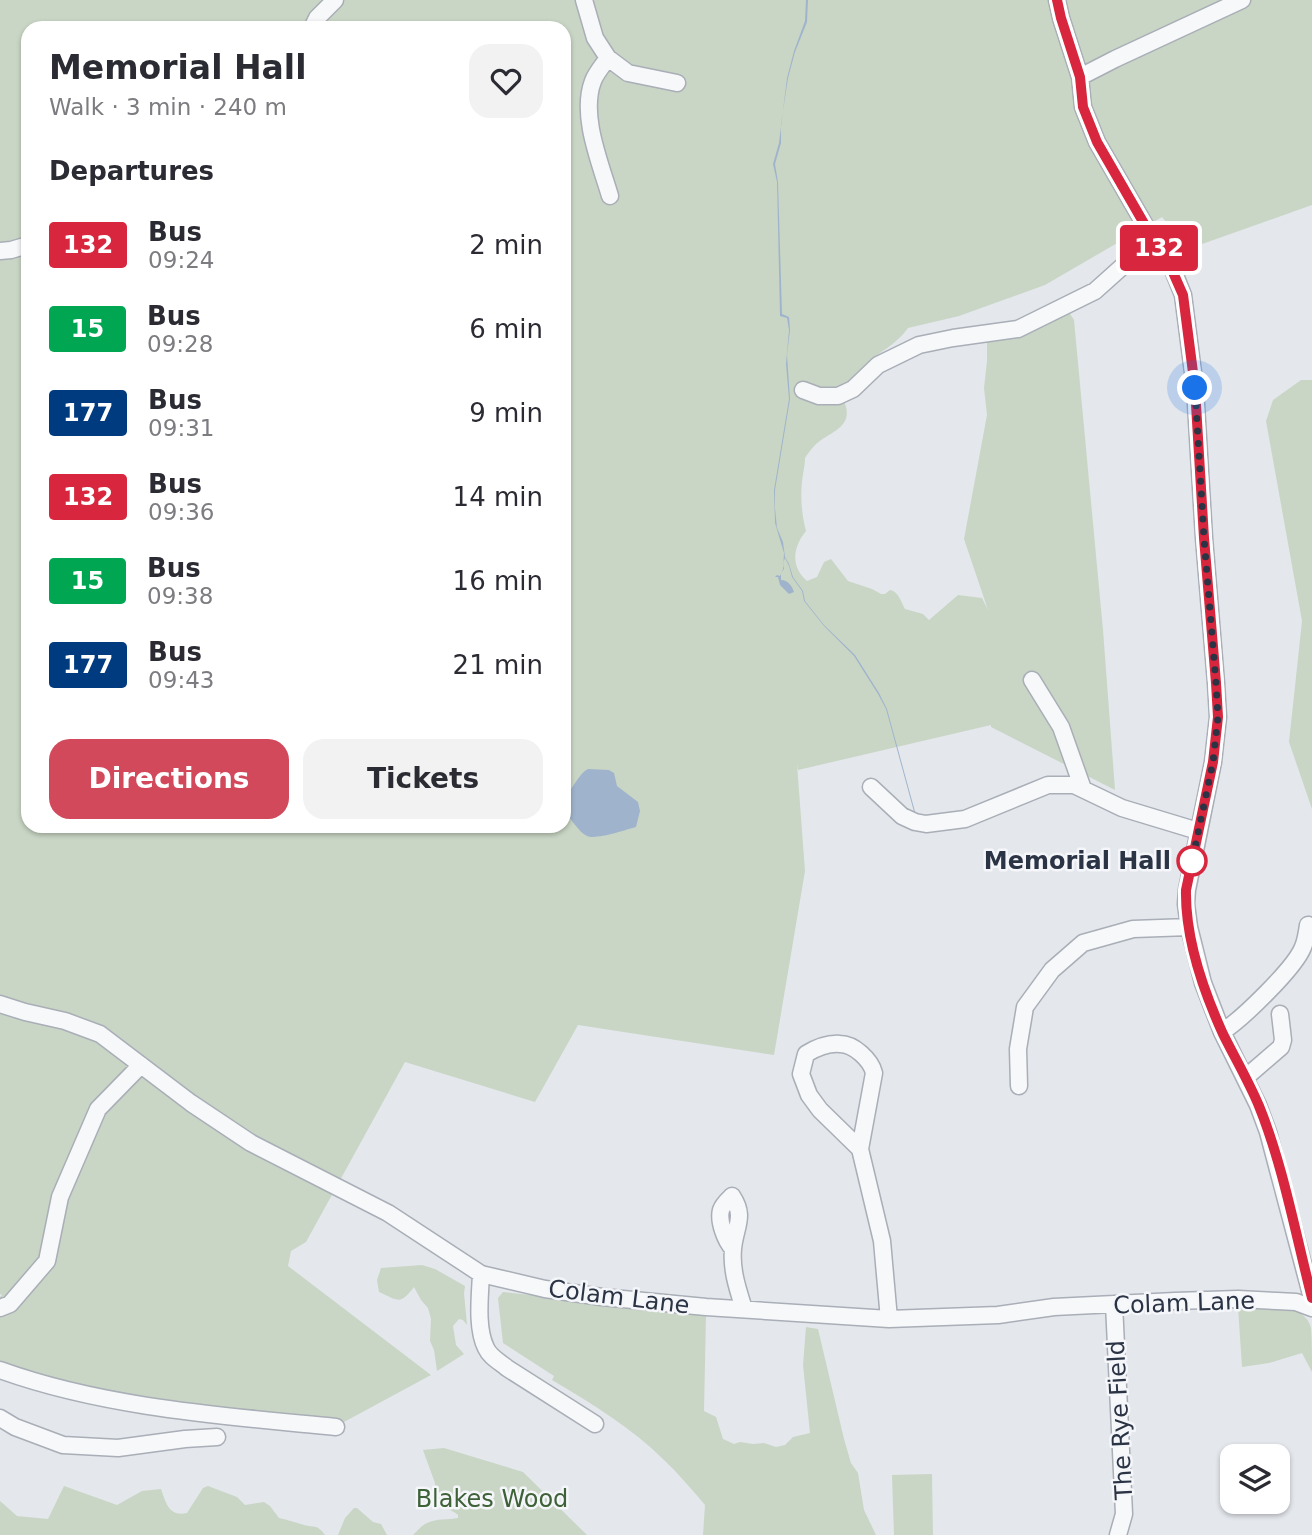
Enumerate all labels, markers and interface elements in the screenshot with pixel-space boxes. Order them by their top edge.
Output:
button: heart [469,44,543,118]
text: Memorial Hall [49,48,306,87]
text: Walk · 3 min · 240 m [49,94,287,120]
text: Departures [49,156,214,186]
text: Bus [148,217,202,247]
line badge: 132 [1119,225,1199,271]
text: 2 min [469,230,543,260]
text: 132 [63,231,113,259]
text: 132 [1134,234,1184,262]
text: 09:24 [148,247,214,273]
text: Bus [147,301,201,331]
text: 6 min [469,314,543,344]
text: 15 [71,315,104,343]
text: 09:28 [147,331,213,357]
your location [1177,370,1212,405]
text: Bus [148,385,202,415]
text: 9 min [469,398,543,428]
text: 177 [63,399,113,427]
text: 09:31 [148,415,214,441]
text: Bus [148,469,202,499]
text: 14 min [453,482,543,512]
text: 132 [63,483,113,511]
text: 09:36 [148,499,214,525]
text: Bus [147,553,201,583]
text: 16 min [453,566,543,596]
text: 15 [71,567,104,595]
text: 09:38 [147,583,213,609]
text: Bus [148,637,202,667]
text: 21 min [453,650,543,680]
text: 177 [63,651,113,679]
text: 09:43 [148,667,214,693]
button: Directions [49,739,289,819]
button: Tickets [303,739,543,819]
marker: Memorial Hall [1177,846,1207,876]
place label: Memorial Hall [984,847,1171,875]
street label: Colam Lane [547,1274,691,1320]
street label: Colam Lane [1113,1287,1255,1319]
street label: The Rye Field [1102,1340,1138,1501]
map controls [1220,1444,1290,1514]
button: layers [1220,1444,1290,1514]
park label: Blakes Wood [416,1485,568,1513]

